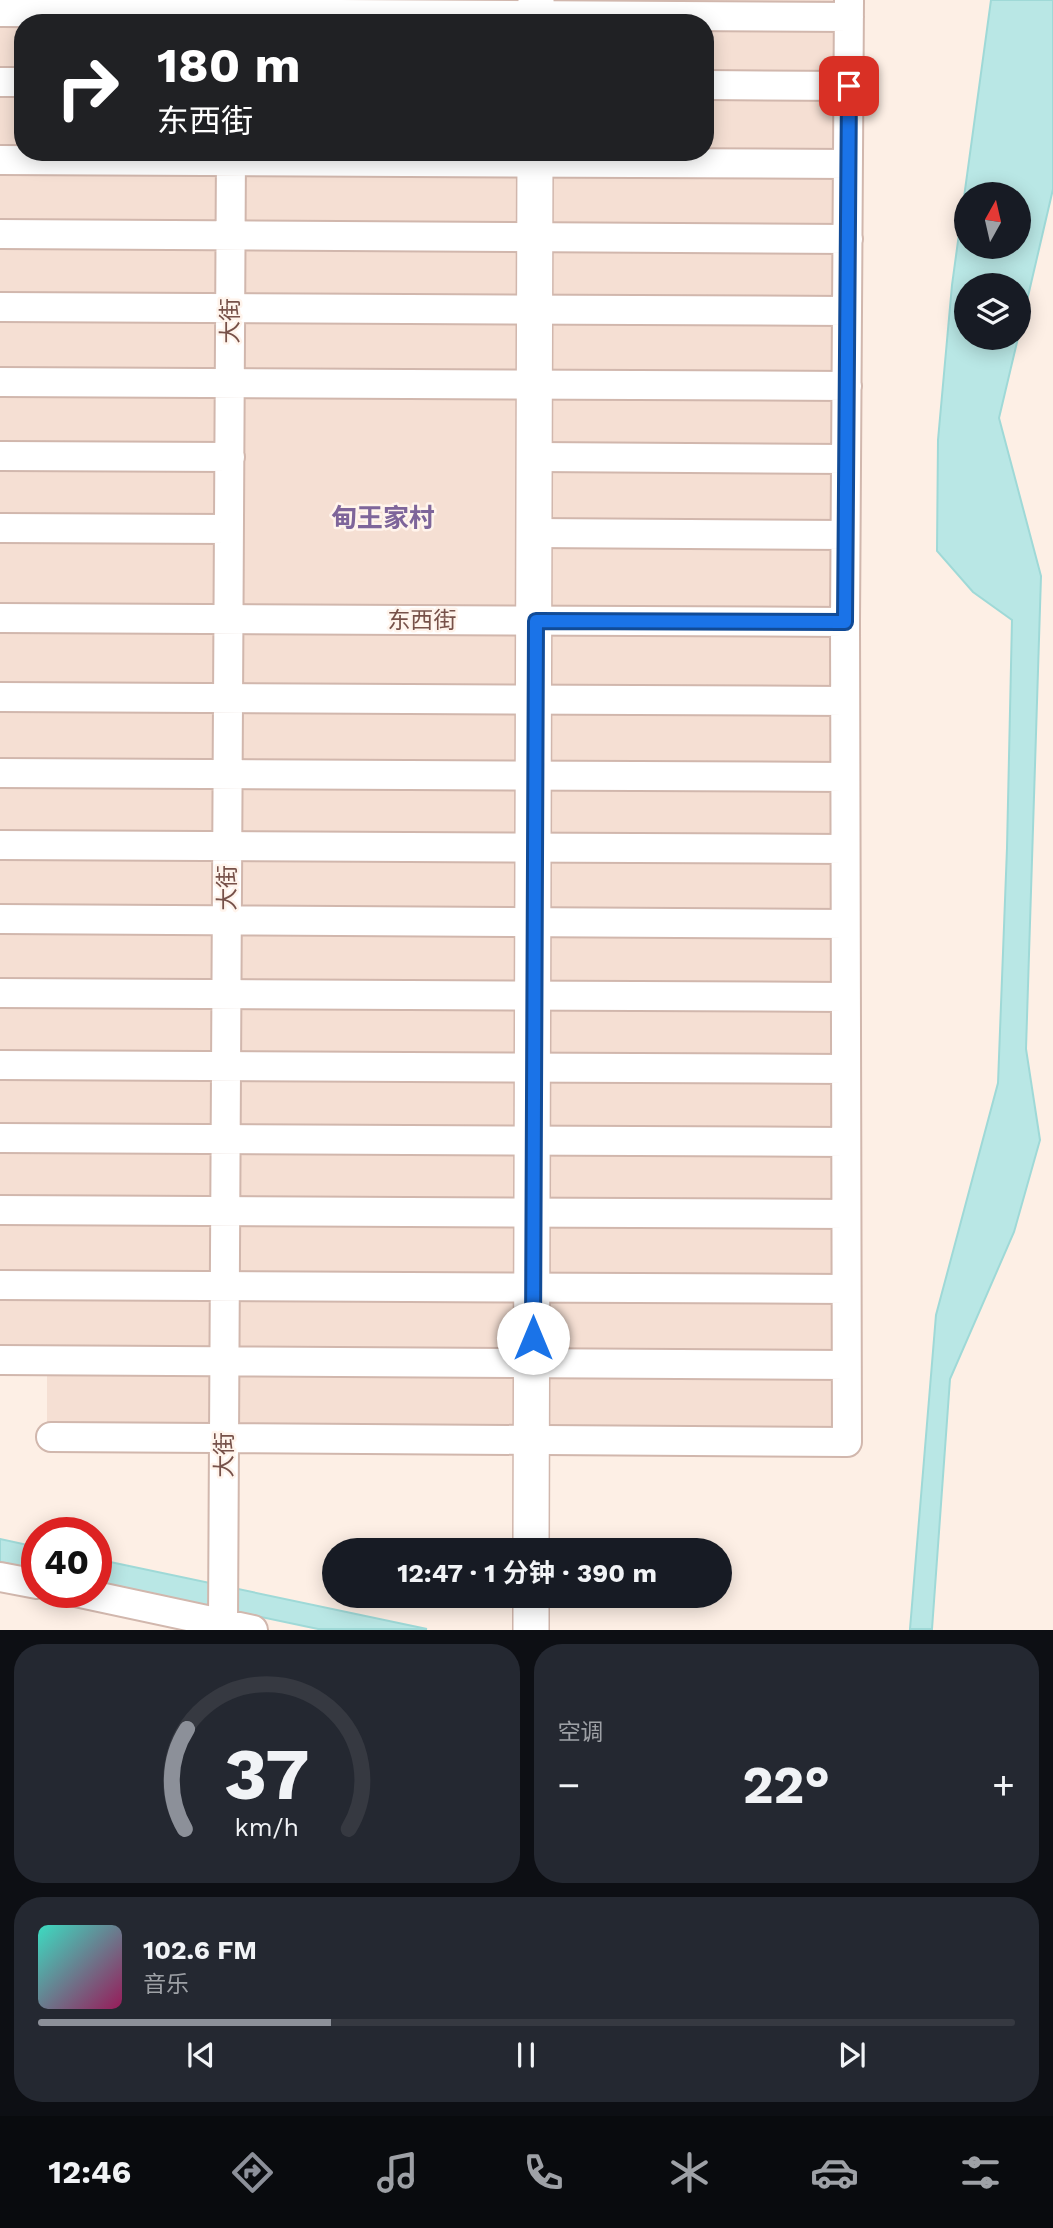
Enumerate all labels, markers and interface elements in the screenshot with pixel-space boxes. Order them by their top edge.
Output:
text: 180 m [157,36,301,94]
icon: right [42,42,133,133]
pin [819,56,879,116]
icon: arrive [830,67,868,105]
text: 东西街 [157,102,253,140]
north arrow [954,182,1031,259]
map controls [954,182,1031,350]
button: layers [954,273,1031,350]
street label: 大街 [217,298,244,344]
district label: 甸王家村 [331,503,435,533]
street label: 东西街 [388,607,457,634]
street label: 大街 [214,865,241,911]
position arrow [496,1301,570,1375]
street label: 大街 [211,1432,238,1478]
speed limit sign: 40 [21,1517,112,1608]
text: 12:47 · 1 分钟 · 390 m [397,1558,657,1588]
text: 空调 [558,1719,604,1746]
text: 37 [224,1732,309,1818]
text: 22° [742,1755,830,1816]
text: − [558,1763,580,1807]
text: + [992,1763,1015,1807]
text: km/h [235,1813,299,1842]
text: 102.6 FM [143,1935,257,1965]
text: 音乐 [143,1971,189,1998]
icon: previous [182,2036,220,2074]
icon: pause [507,2036,545,2074]
icon: next [833,2036,871,2074]
icon: directions [228,2148,277,2197]
icon: music [373,2148,422,2197]
icon: phone [519,2148,568,2197]
icon: climate [665,2148,714,2197]
icon: car [810,2148,859,2197]
icon: filters [956,2148,1005,2197]
text: 12:46 [48,2153,131,2191]

